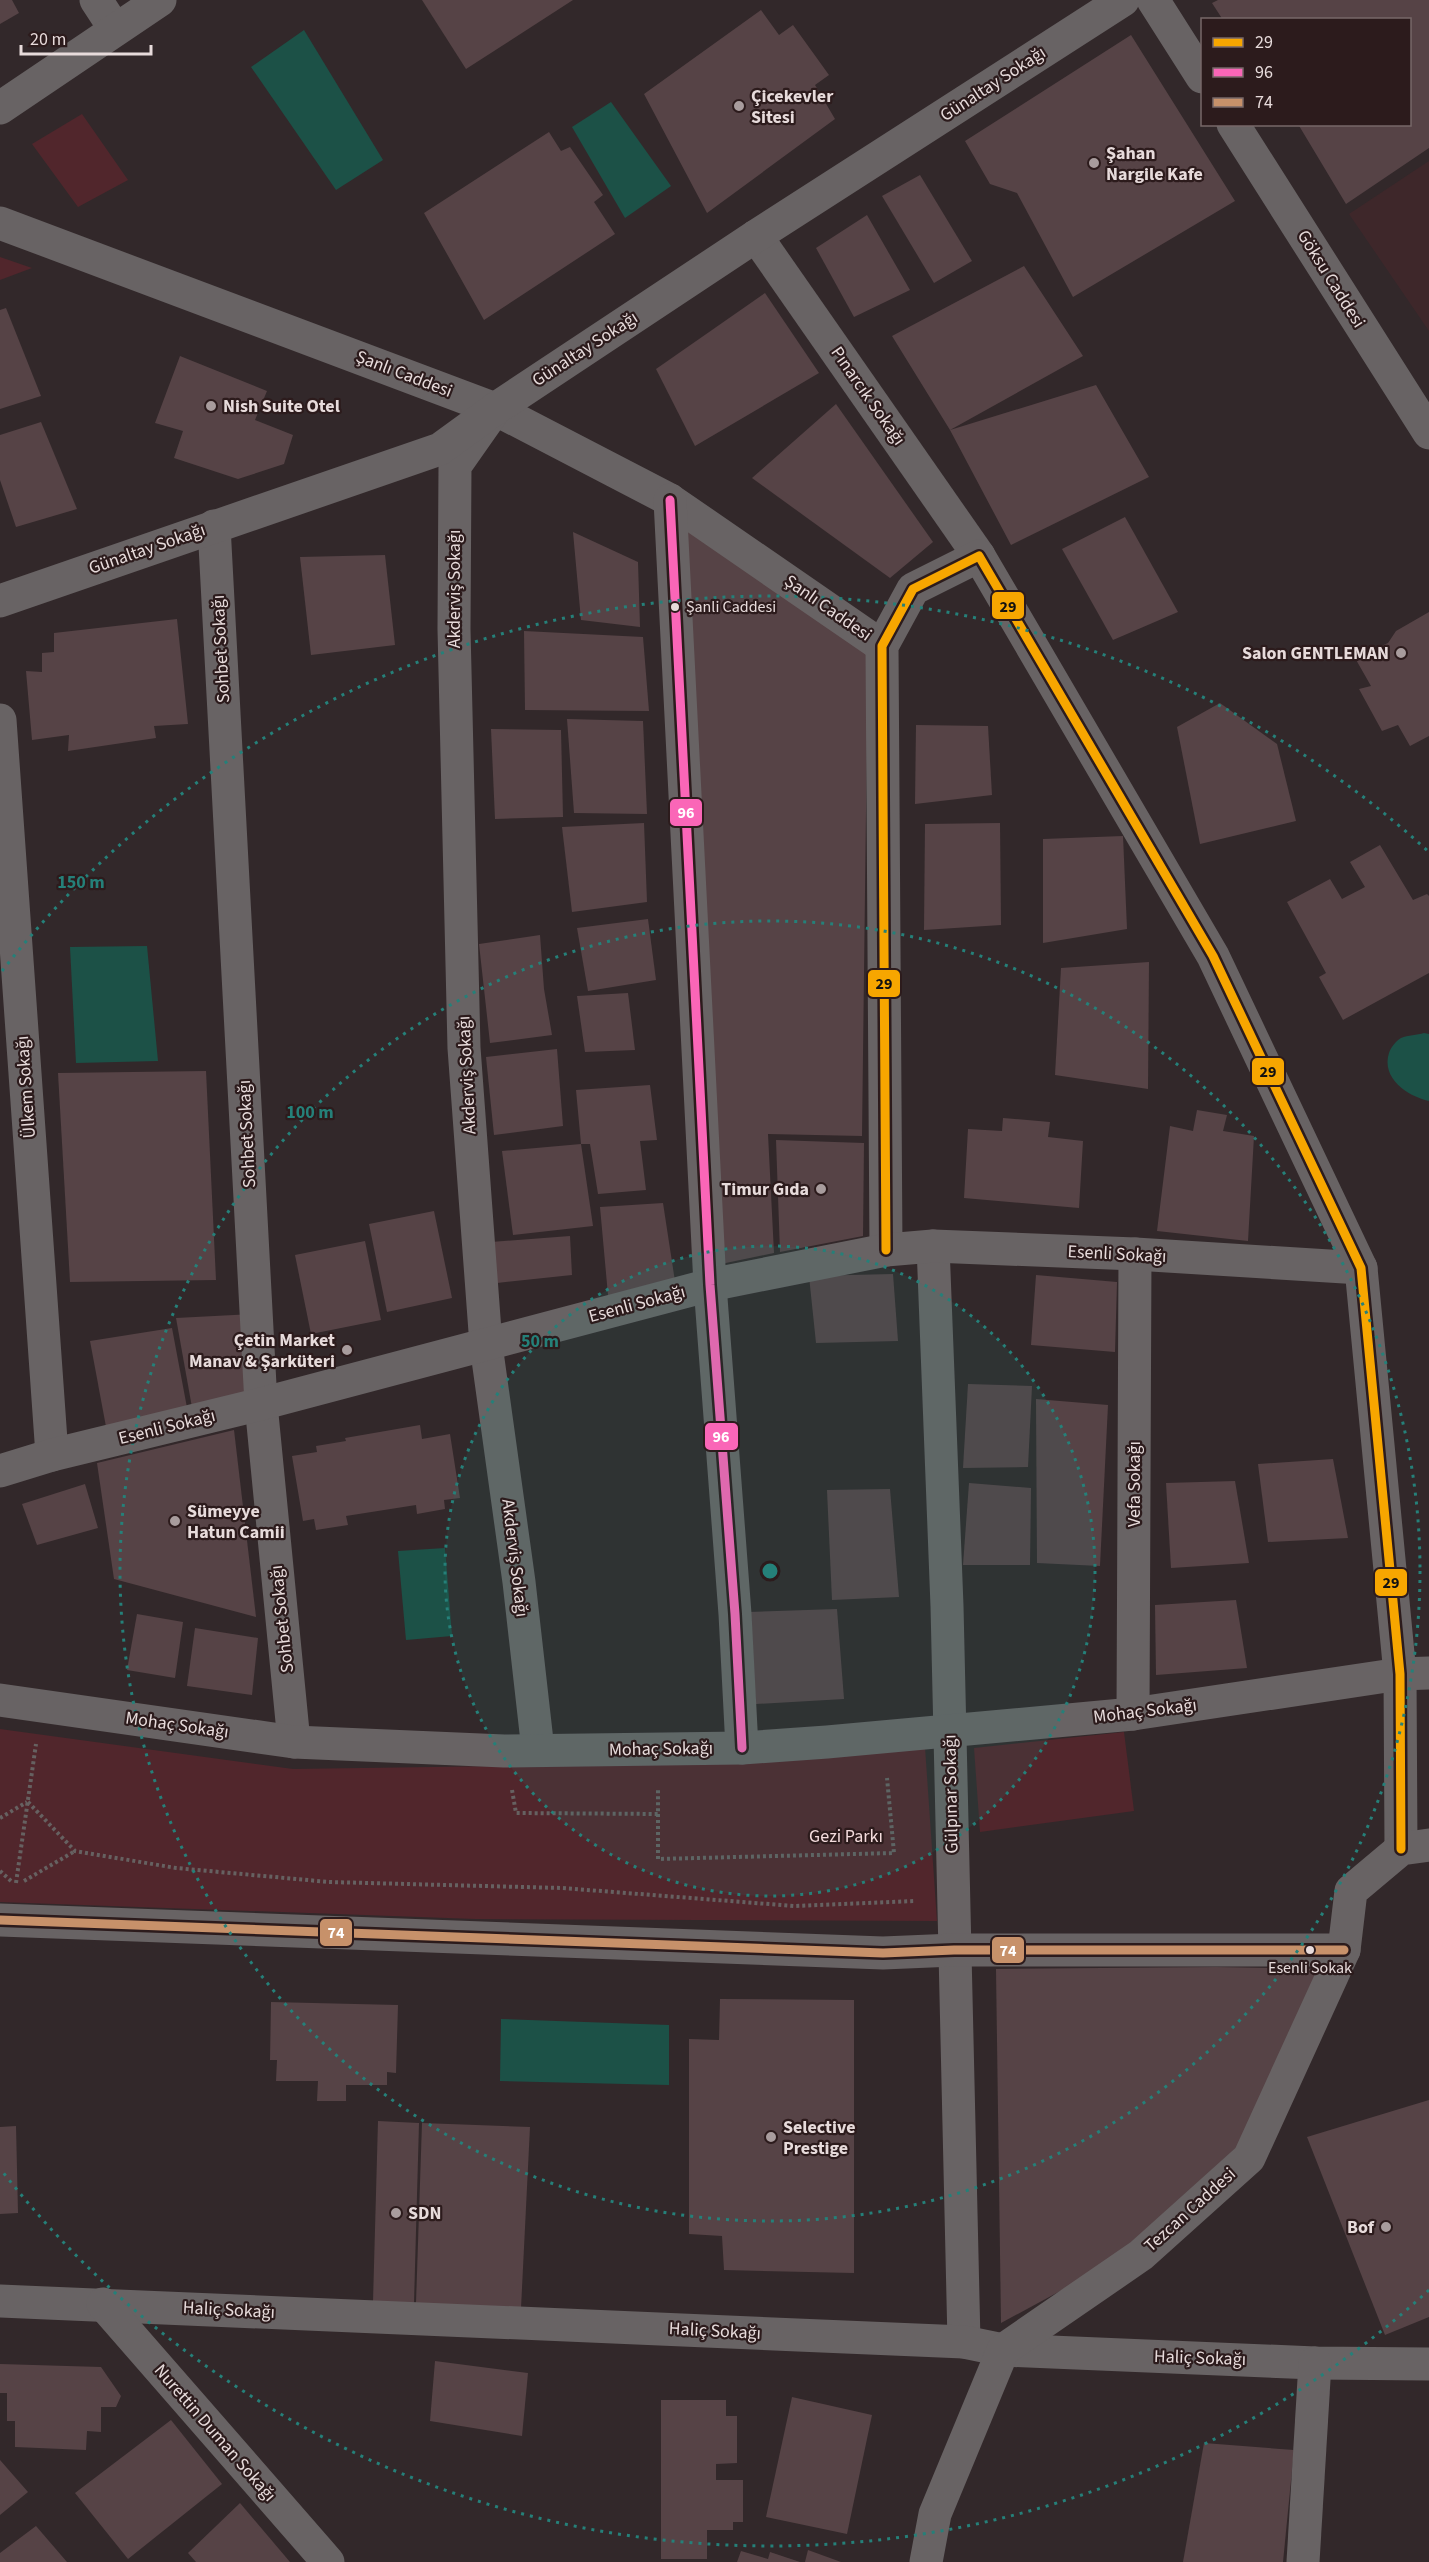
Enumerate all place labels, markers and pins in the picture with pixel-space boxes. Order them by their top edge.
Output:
place label: Çicekevler Sitesi [751,84,834,130]
marker: Çicekevler Sitesi [732,99,746,113]
place label: Şahan Nargile Kafe [1106,141,1203,187]
marker: Şahan Nargile Kafe [1087,156,1101,170]
place label: Nish Suite Otel [223,394,340,419]
marker: Nish Suite Otel [204,399,218,413]
place label: Şanli Caddesi [686,596,776,618]
marker: Şanli Caddesi [669,601,681,613]
place label: Salon GENTLEMAN [1242,641,1389,666]
marker: Salon GENTLEMAN [1394,646,1408,660]
place label: Timur Gıda [721,1177,809,1202]
marker: Timur Gıda [814,1182,828,1196]
place label: Çetin Market Manav & Şarküteri [189,1328,335,1374]
marker: Çetin Market Manav & Şarküteri [340,1343,354,1357]
place label: Sümeyye Hatun Camii [187,1499,285,1545]
marker: Sümeyye Hatun Camii [168,1514,182,1528]
centre of rings [760,1561,780,1581]
marker: Esenli Sokak [1304,1944,1316,1956]
place label: Esenli Sokak [1268,1957,1352,1979]
place label: Selective Prestige [783,2115,856,2161]
marker: Selective Prestige [764,2130,778,2144]
place label: SDN [408,2201,441,2226]
marker: SDN [389,2206,403,2220]
place label: Bof [1347,2215,1375,2240]
marker: Bof [1379,2220,1393,2234]

